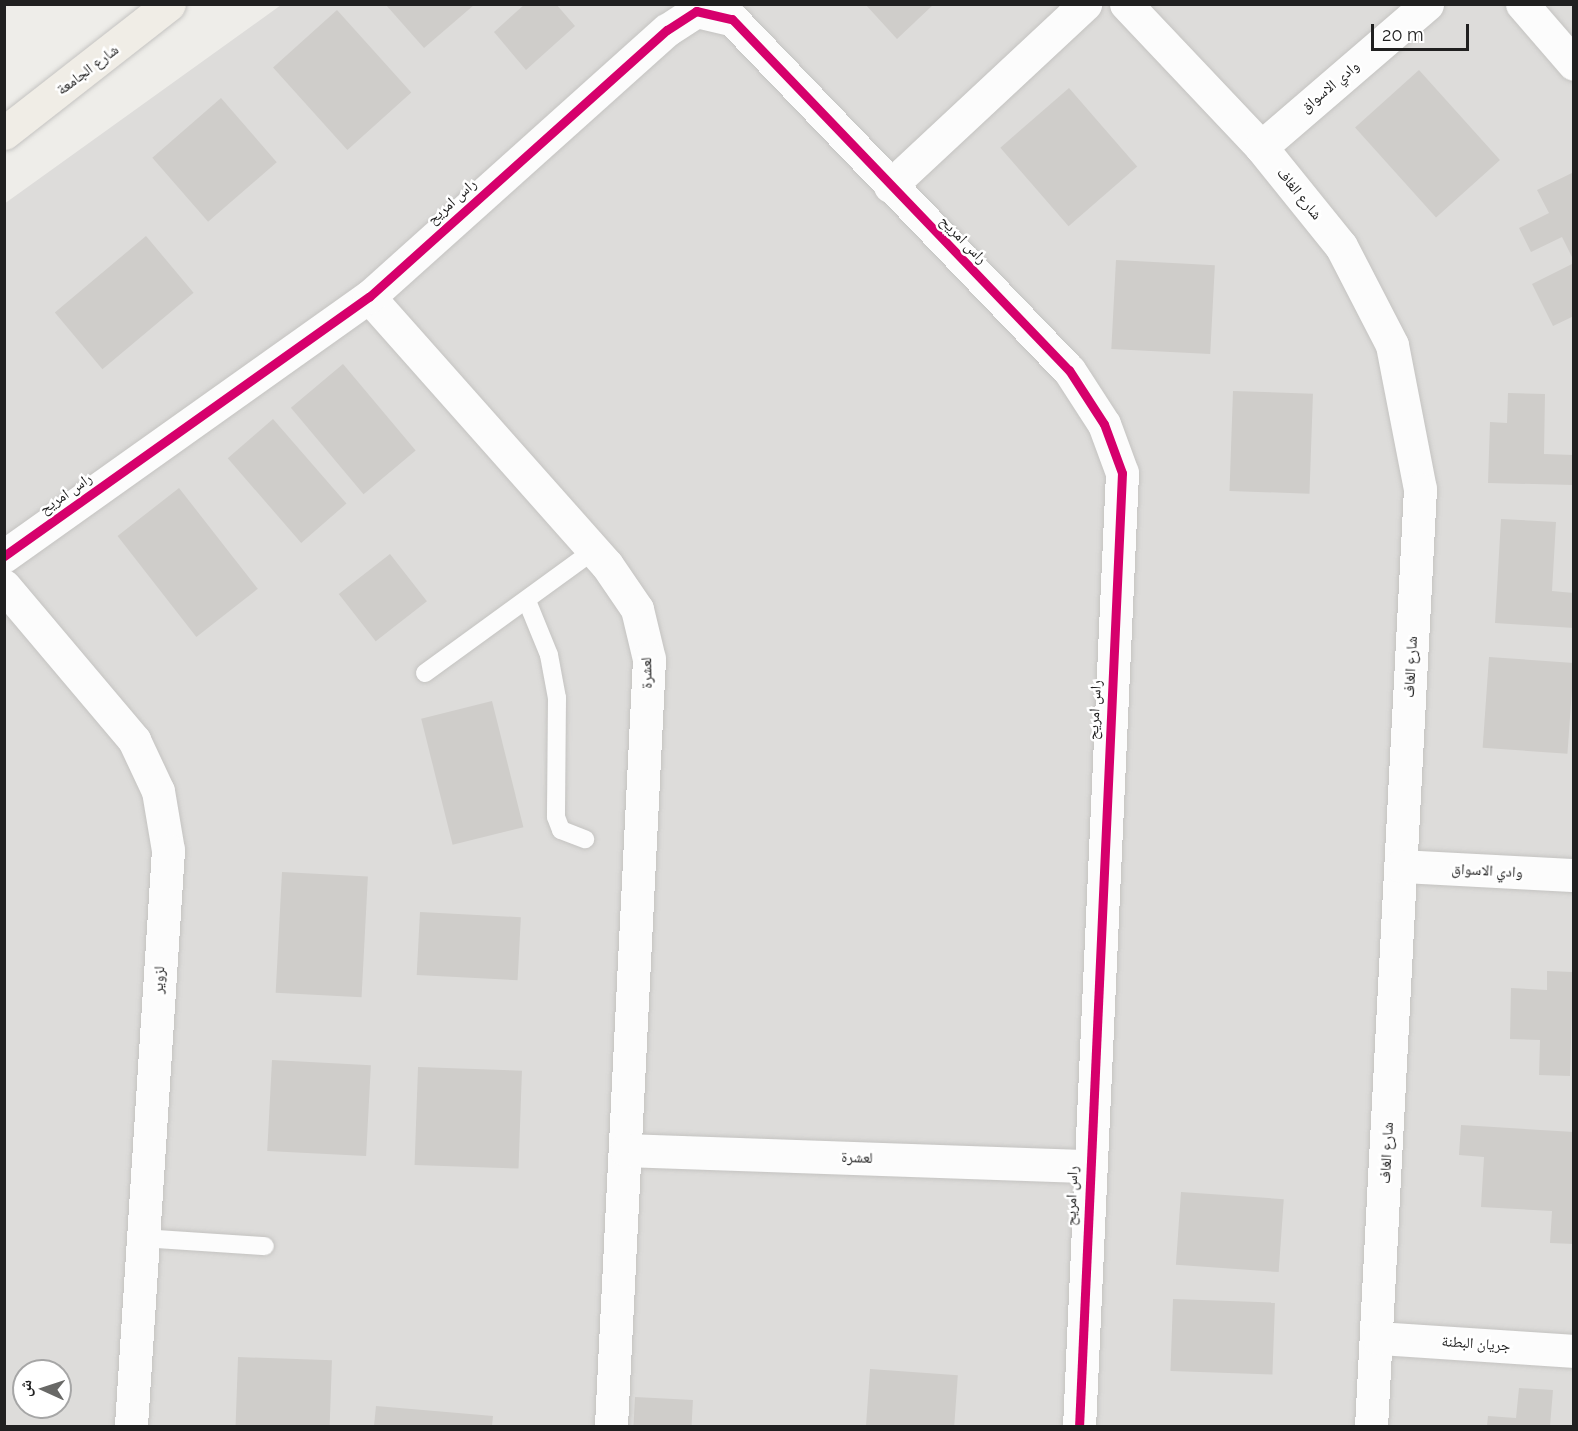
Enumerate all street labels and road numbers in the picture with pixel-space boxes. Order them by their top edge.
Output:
street label: شارع الجامعة [54,41,122,99]
street label: وادي الاسواق [1297,57,1363,117]
street label: شارع الغاف [1273,164,1325,224]
street label: راس امريح [424,175,480,229]
street label: راس امريح [936,212,990,268]
street label: راس امريح [36,469,96,519]
street label: شارع الغاف [1400,636,1422,698]
street label: لعشرة [638,657,656,689]
street label: راس امريح [1084,680,1106,740]
street label: وادي الاسواق [1451,860,1523,882]
street label: لزوير [149,966,169,994]
street label: شارع الغاف [1376,1122,1398,1184]
street label: لعشرة [841,1148,873,1168]
street label: راس امريح [1062,1166,1082,1226]
street label: جريان البطنة [1441,1333,1511,1355]

